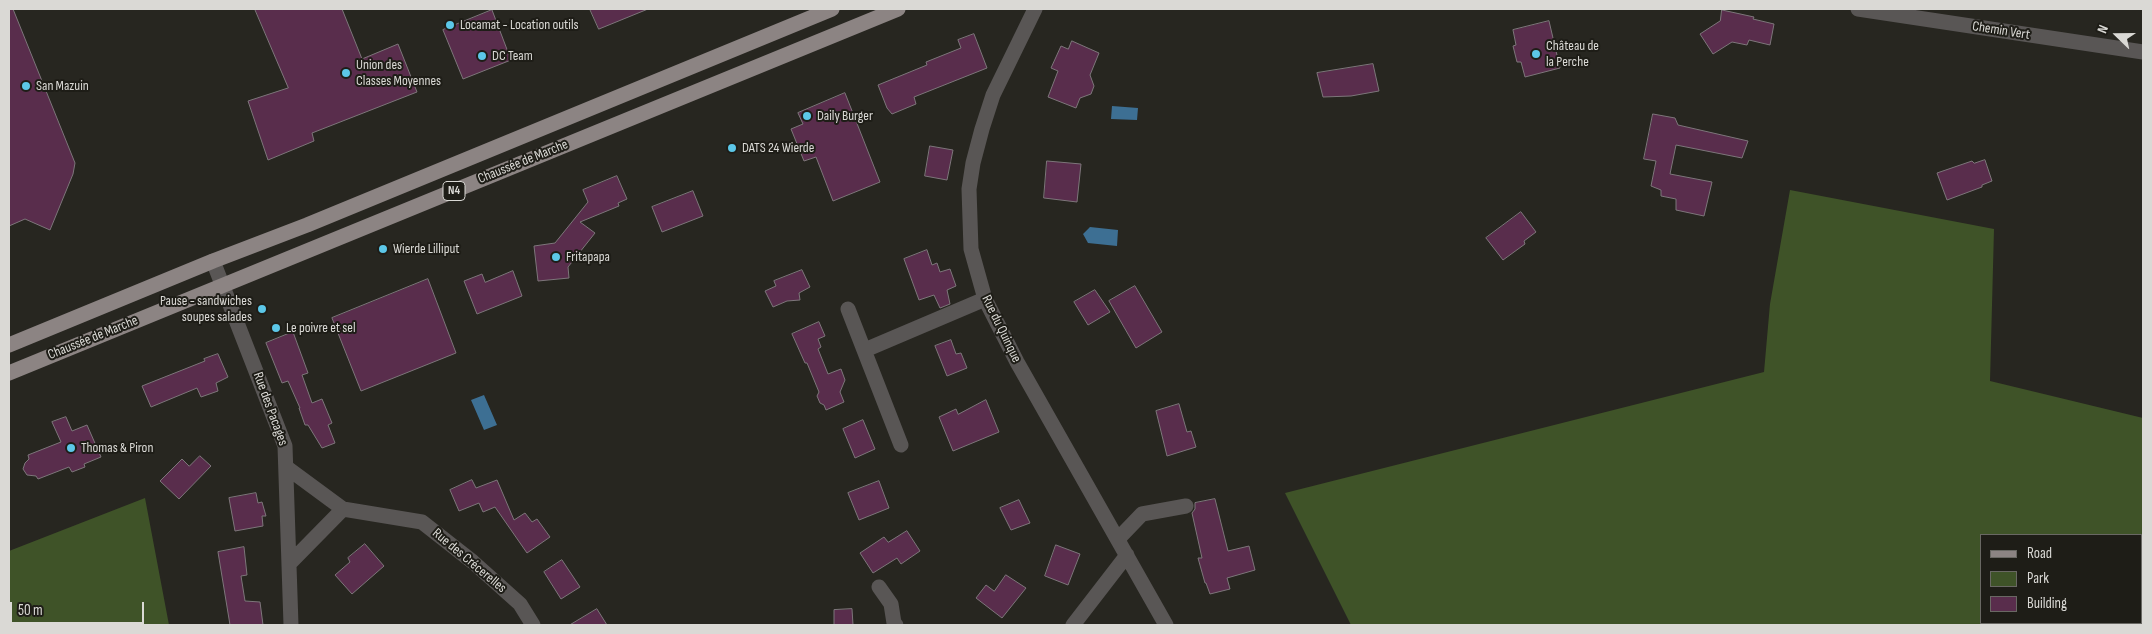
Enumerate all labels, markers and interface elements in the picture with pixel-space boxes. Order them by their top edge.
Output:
north arrow [2092,10,2142,60]
place label: Locamat - Location outils [460,17,579,33]
street label: Chemin Vert [1971,18,2031,44]
marker: Locamat - Location outils [444,19,456,31]
text: N [2093,23,2112,36]
place label: Château de la Perche [1546,38,1599,70]
place label: DC Team [492,48,533,64]
marker: Château de la Perche [1530,48,1542,60]
marker: DC Team [476,50,488,62]
place label: Union des Classes Moyennes [356,57,441,90]
marker: Union des Classes Moyennes [340,67,352,79]
place label: San Mazuin [36,78,89,94]
marker: San Mazuin [20,80,32,92]
place label: Daily Burger [817,108,873,124]
marker: Daily Burger [801,110,813,122]
street label: Chaussée de Marche [475,136,571,188]
place label: DATS 24 Wierde [742,140,814,156]
marker: DATS 24 Wierde [726,142,738,154]
road number: N4 [443,182,465,200]
place label: Wierde Lilliput [393,241,460,257]
marker: Wierde Lilliput [377,243,389,255]
place label: Fritapapa [566,249,610,265]
marker: Fritapapa [550,251,562,263]
place label: Pause - sandwiches soupes salades [160,293,252,326]
street label: Rue du Quinque [978,293,1024,365]
marker: Pause - sandwiches soupes salades [256,303,268,315]
street label: Chaussée de Marche [45,312,141,364]
place label: Le poivre et sel [286,320,355,336]
marker: Le poivre et sel [270,322,282,334]
street label: Rue des Pacages [249,370,291,448]
place label: Thomas & Piron [81,440,153,456]
marker: Thomas & Piron [65,442,77,454]
street label: Rue des Crécerelles [429,525,509,597]
legend [1980,534,2142,624]
text: Road [2027,544,2052,563]
text: Park [2027,569,2049,588]
scale bar [12,592,146,624]
text: Building [2027,594,2067,613]
text: 50 m [18,601,43,620]

